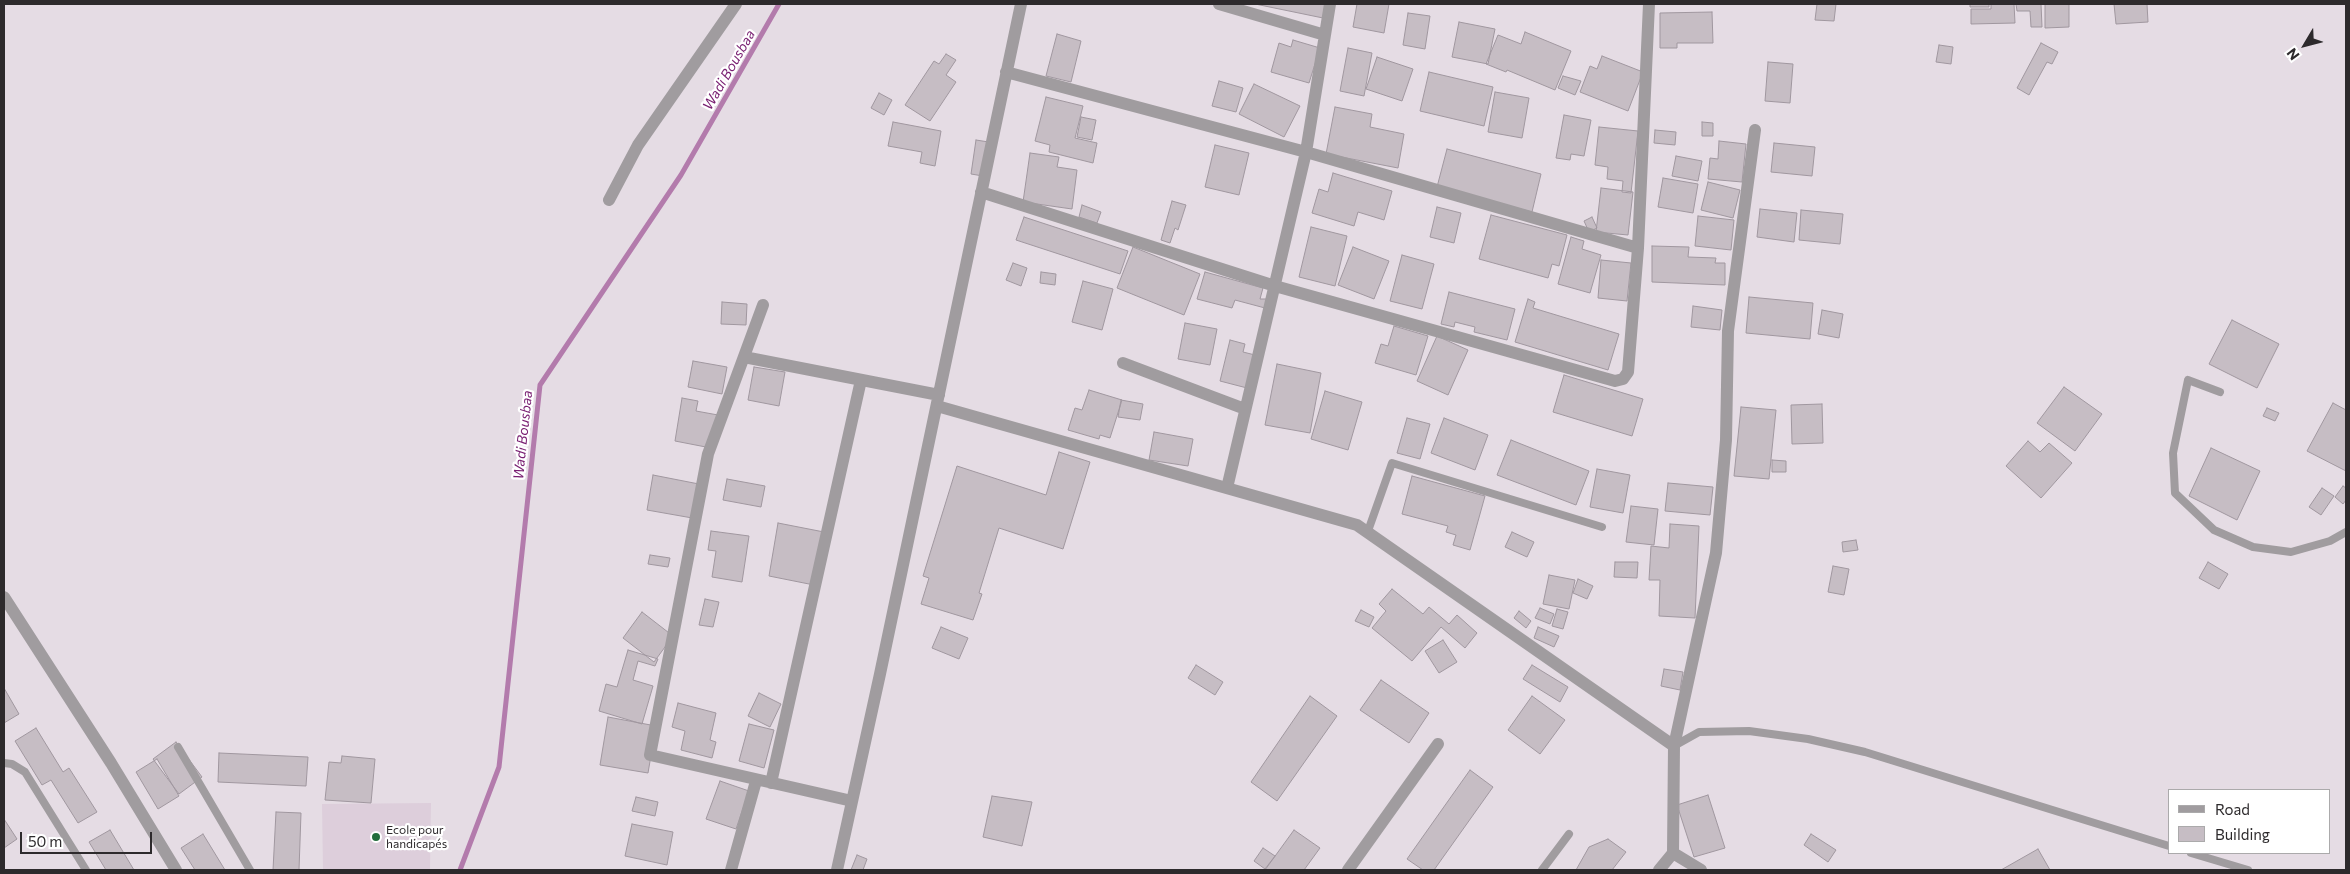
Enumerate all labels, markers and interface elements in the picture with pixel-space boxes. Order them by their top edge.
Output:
north arrow [2280,20,2330,70]
water label: Wadi Bousbaa [699,27,759,113]
text: N [2283,45,2303,64]
water label: Wadi Bousbaa [510,389,536,481]
legend [2168,789,2330,854]
text: Road [2215,800,2250,818]
scale bar [22,822,155,854]
place label: Ecole pour handicapés [386,823,447,851]
text: Building [2215,825,2270,843]
marker: Ecole pour handicapés [370,831,382,843]
text: 50 m [28,832,62,850]

